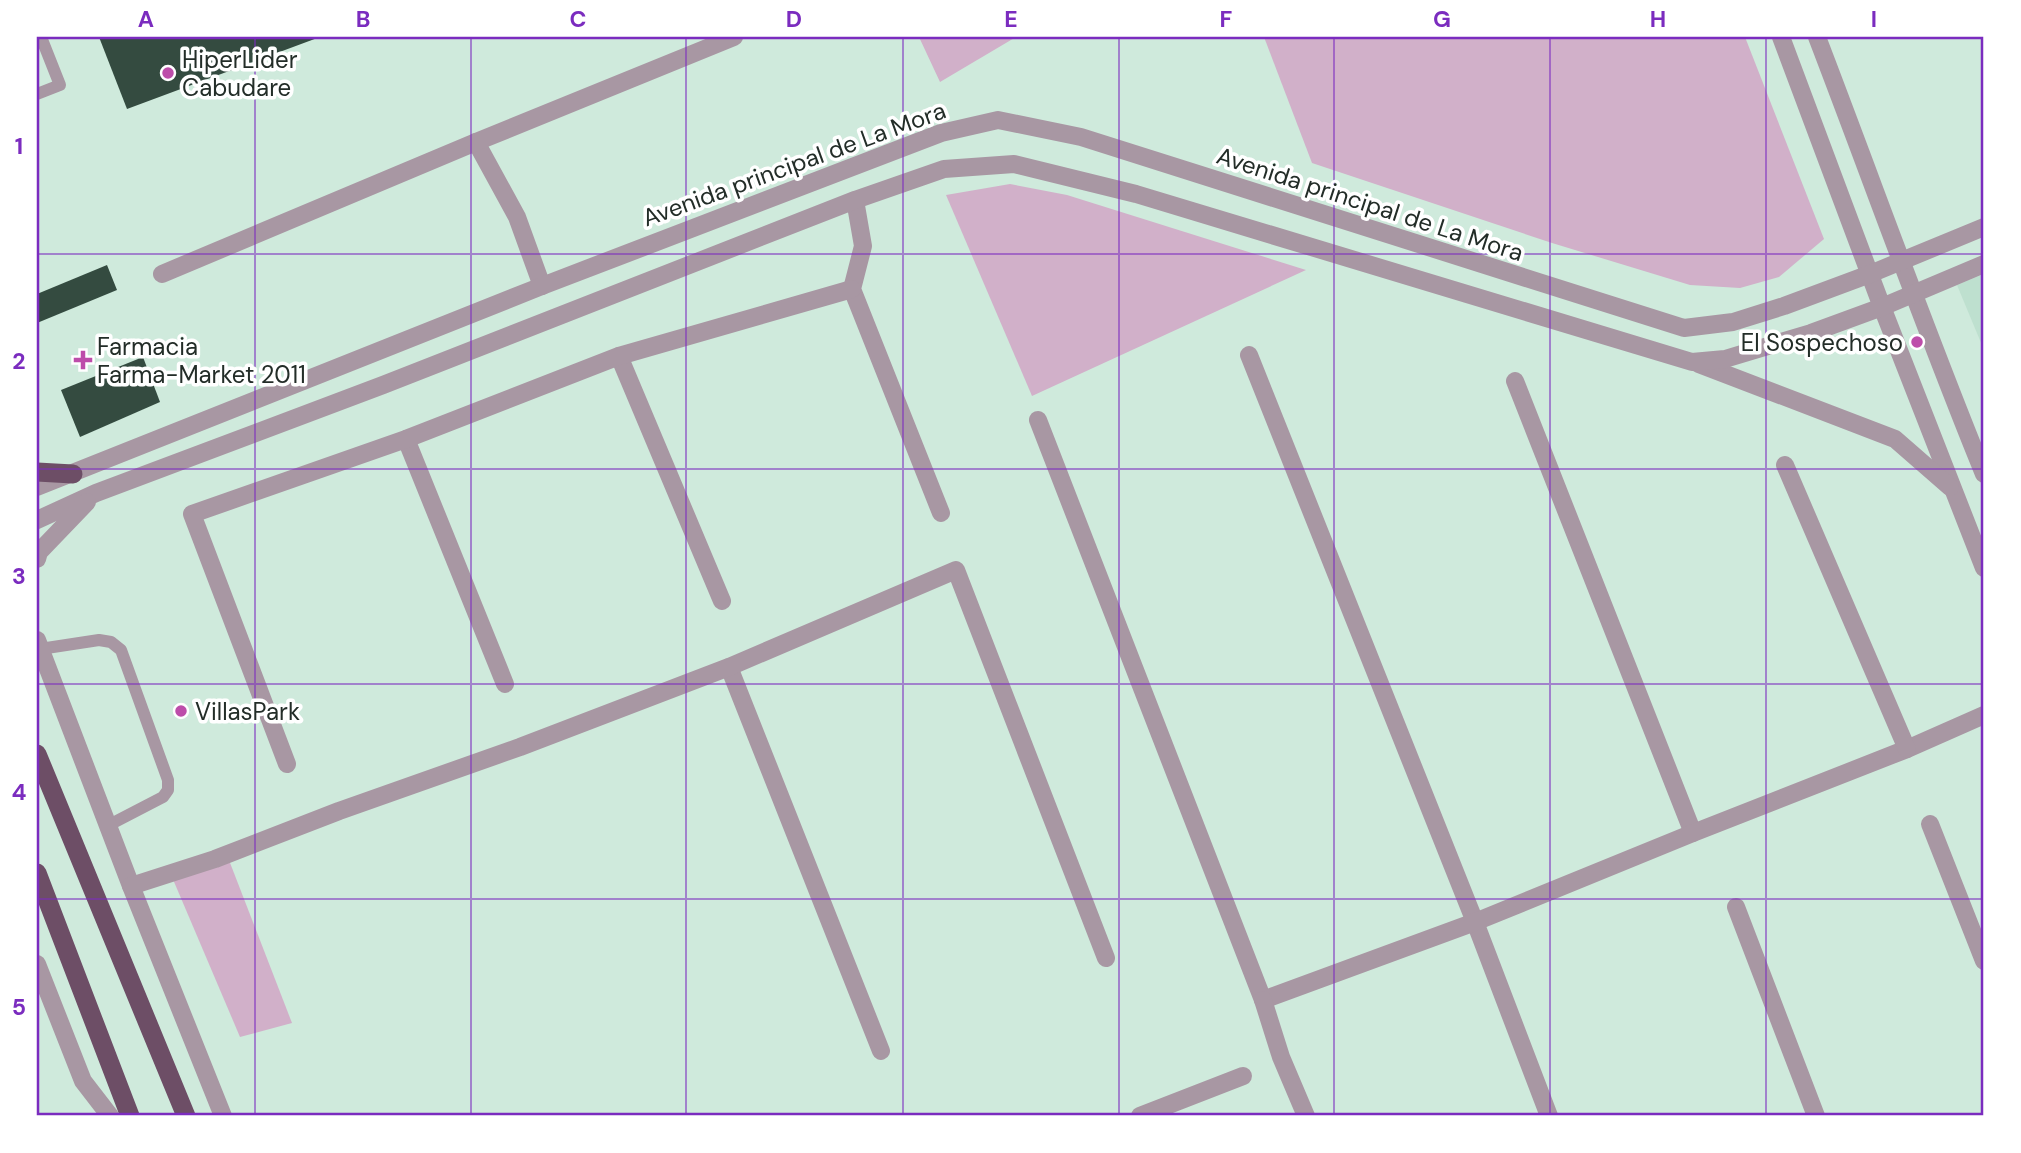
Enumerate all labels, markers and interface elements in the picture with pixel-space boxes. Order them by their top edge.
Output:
text: A [138,4,154,34]
text: B [356,4,370,34]
text: C [570,4,586,34]
text: D [786,4,802,34]
text: E [1004,4,1018,34]
text: F [1220,4,1233,34]
text: G [1433,4,1451,34]
text: H [1650,4,1666,34]
text: I [1871,4,1877,34]
place label: HiperLider Cabudare [182,44,298,103]
marker: HiperLider Cabudare [160,65,176,81]
street label: Avenida principal de La Mora [638,95,950,233]
text: 1 [15,131,23,161]
street label: Avenida principal de La Mora [1213,140,1527,268]
place label: El Sospechoso [1741,327,1903,358]
place label: Farmacia Farma-Market 2011 [97,331,306,390]
marker: El Sospechoso [1909,334,1925,350]
text: 2 [12,346,26,376]
marker: Farmacia Farma-Market 2011 [75,352,91,368]
text: 3 [12,561,26,591]
place label: VillasPark [195,696,300,727]
marker: VillasPark [173,703,189,719]
text: 4 [12,777,27,807]
text: 5 [12,992,26,1022]

